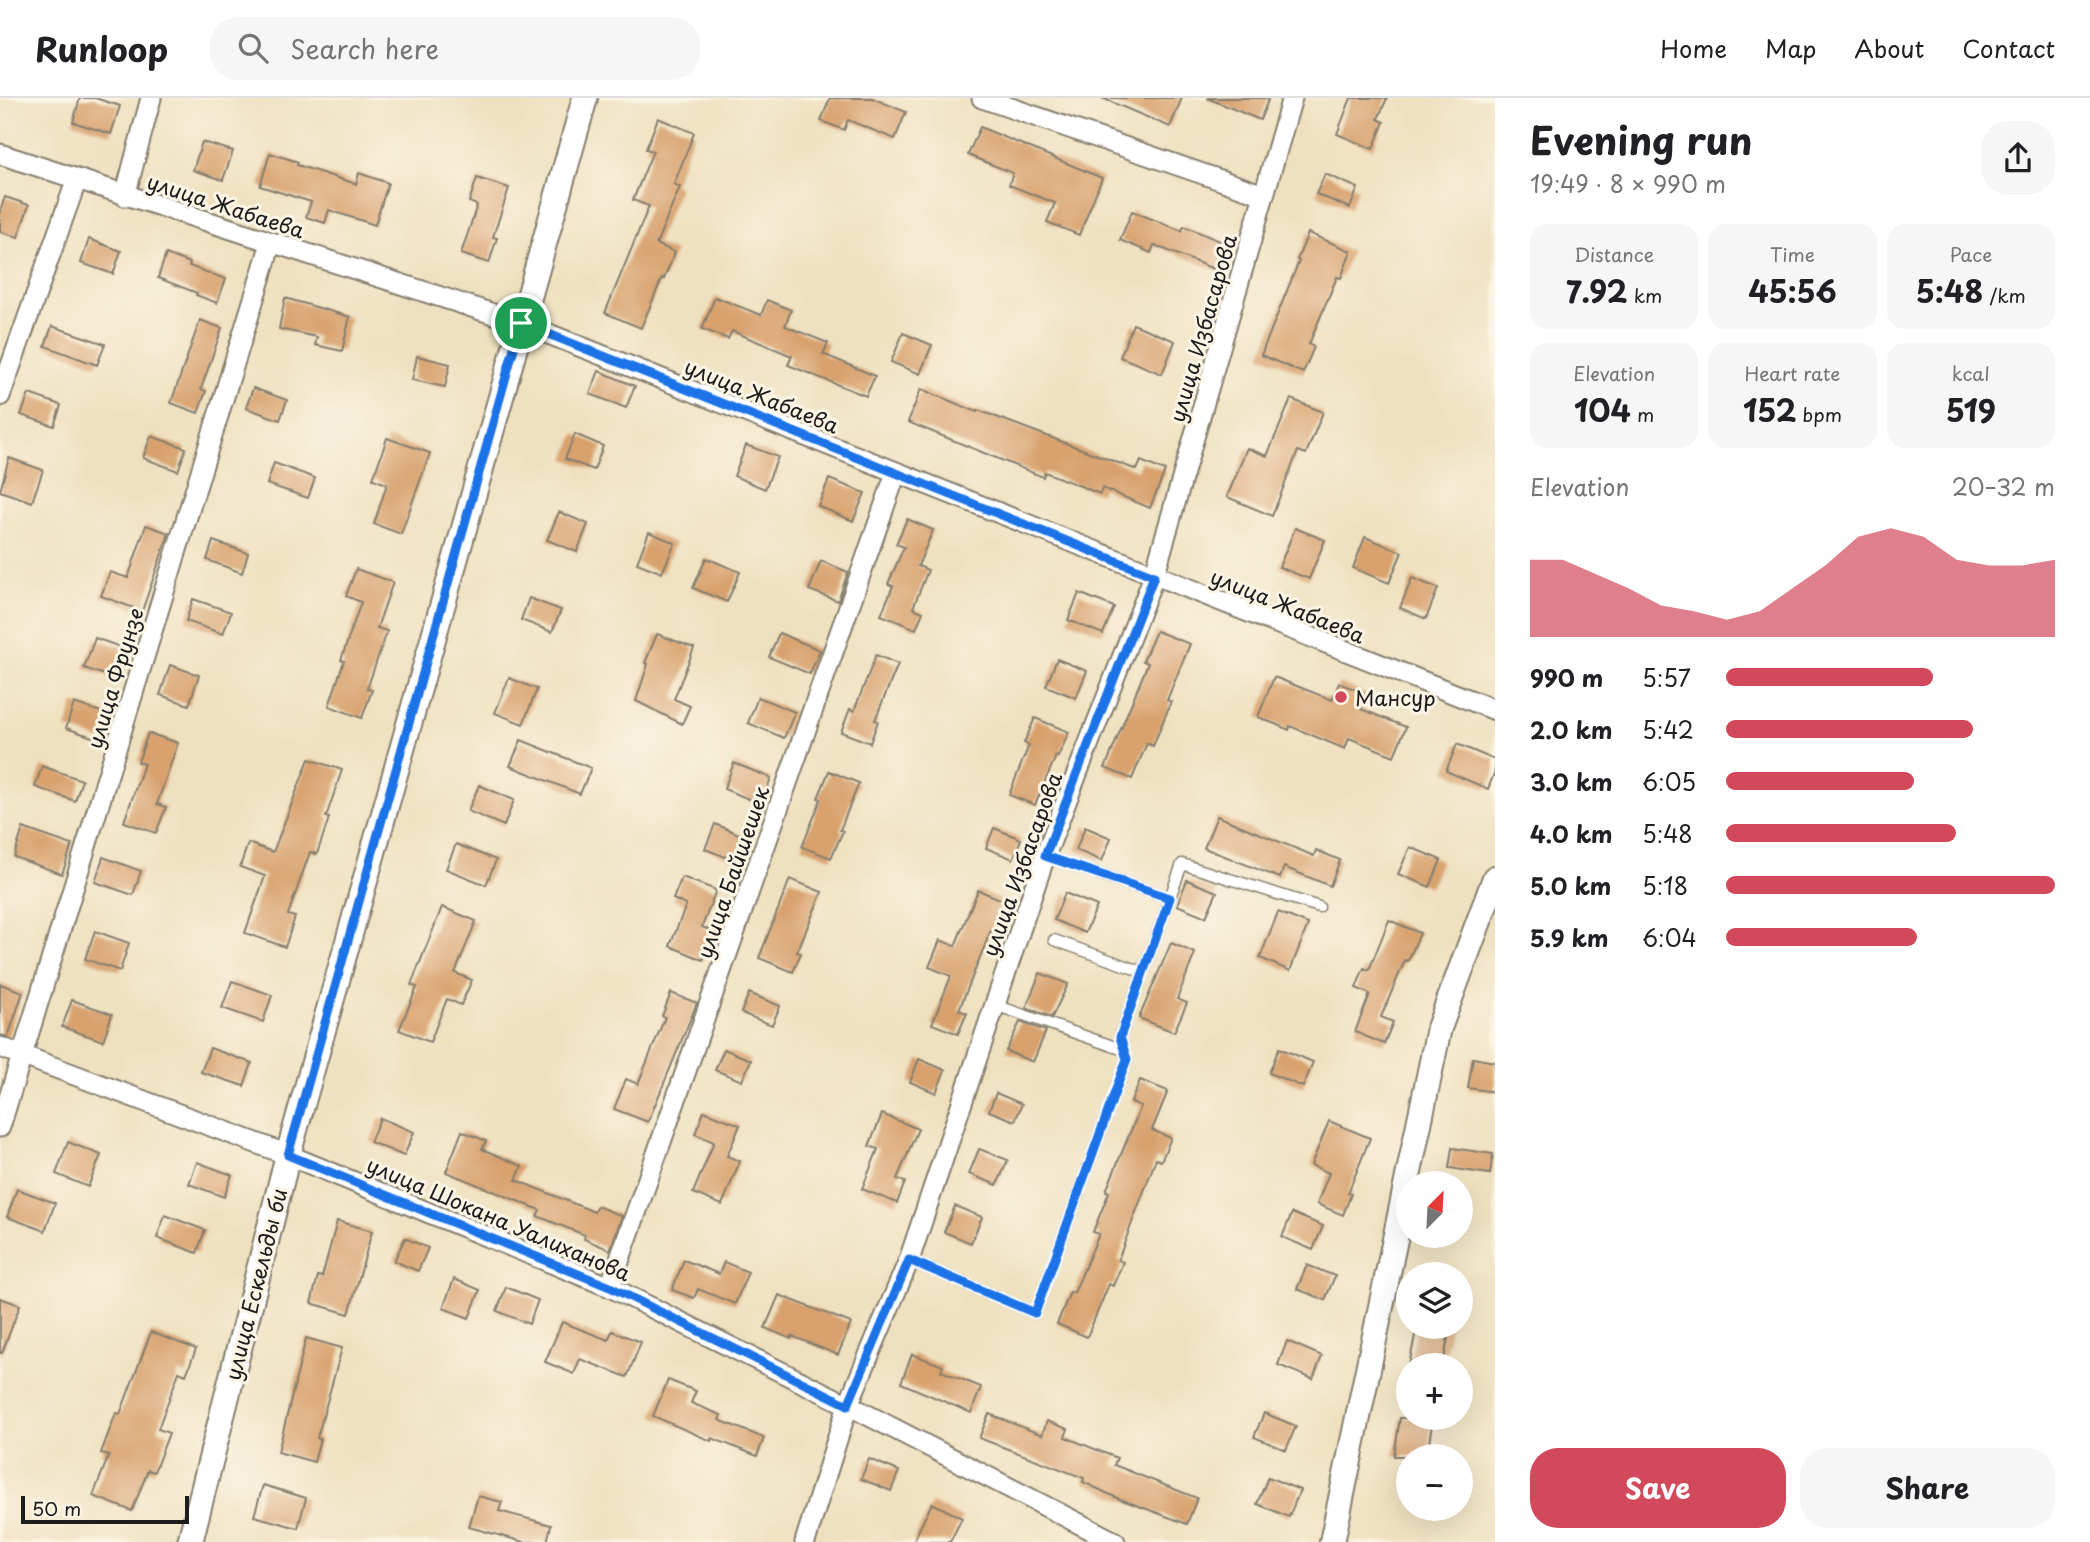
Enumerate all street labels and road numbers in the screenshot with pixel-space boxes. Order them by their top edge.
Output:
street label: улица Жабаева [143,164,309,246]
street label: улица Избасарова [1160,230,1244,426]
street label: улица Жабаева [680,349,844,441]
street label: улица Жабаева [1206,559,1370,651]
street label: улица Фрунзе [77,604,151,752]
street label: улица Избасарова [973,767,1069,961]
street label: улица Байшешек [687,781,777,963]
street label: улица Шокана Уалиханова [362,1148,636,1288]
street label: улица Ескельды би [216,1185,294,1383]

